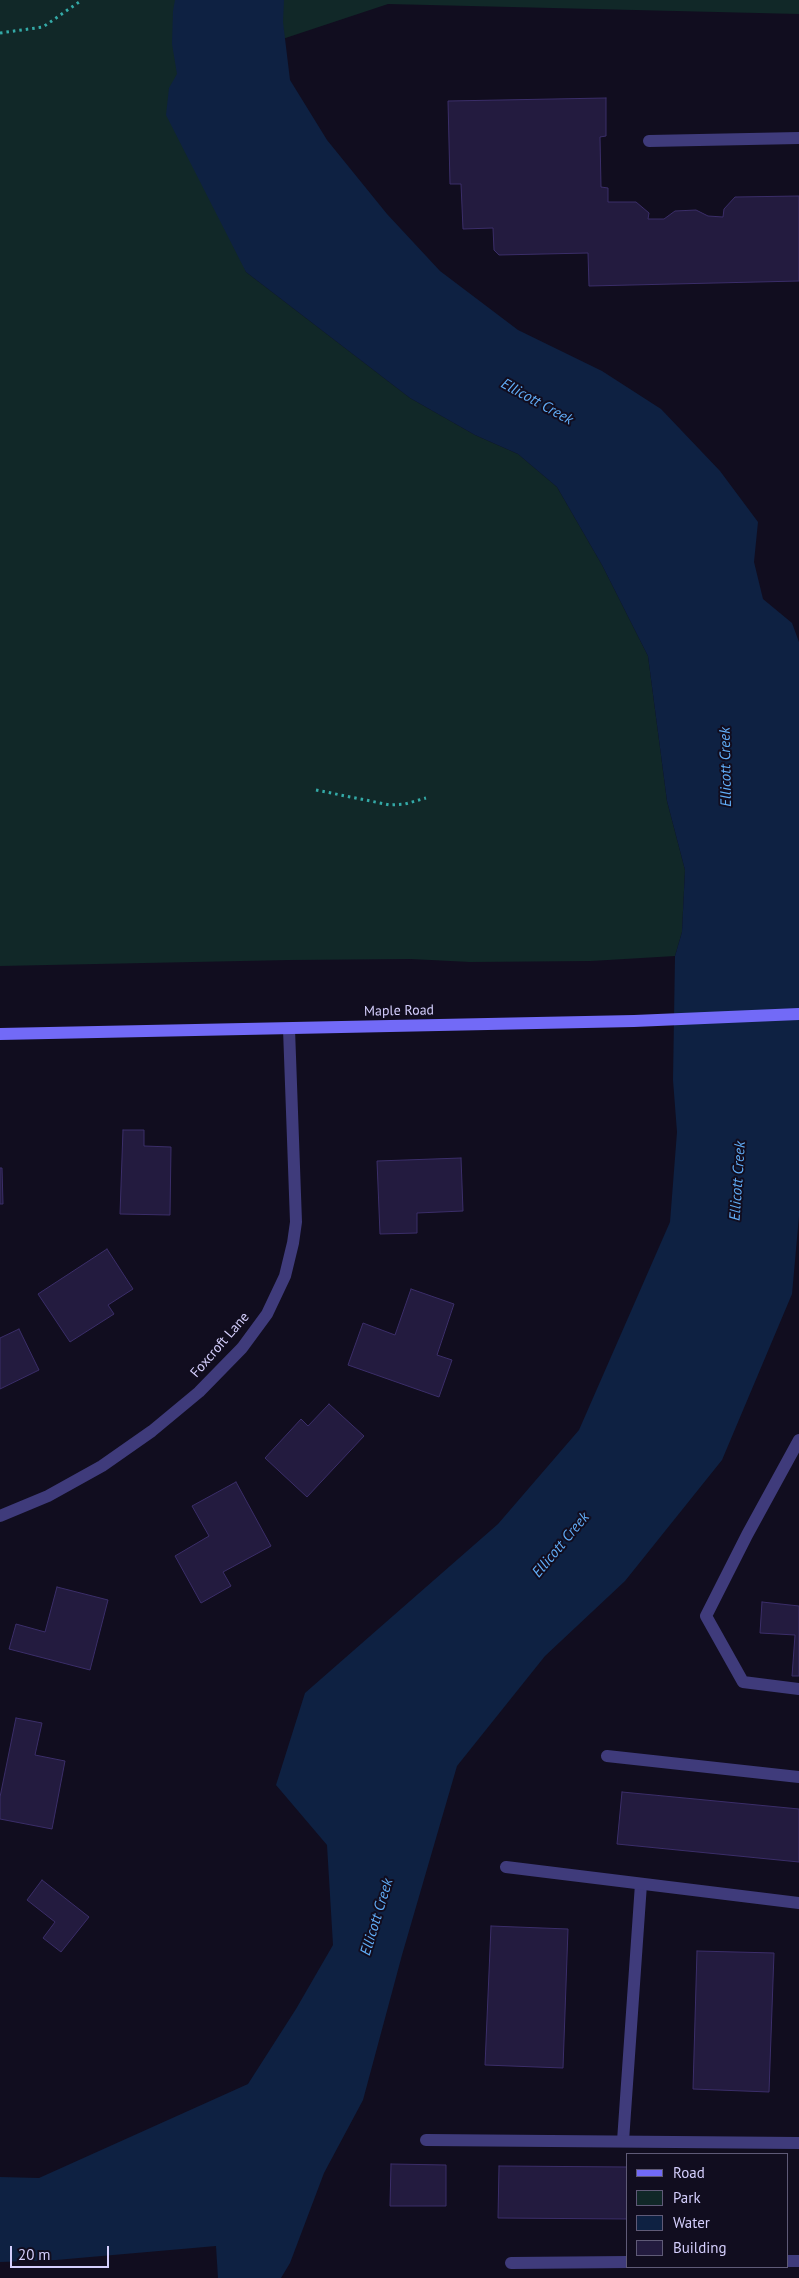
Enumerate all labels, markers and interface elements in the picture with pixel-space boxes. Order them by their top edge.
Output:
water label: Ellicott Creek [498,375,576,429]
water label: Ellicott Creek [716,727,736,807]
street label: Maple Road [364,1002,434,1020]
water label: Ellicott Creek [726,1141,750,1221]
street label: Foxcroft Lane [187,1309,253,1381]
water label: Ellicott Creek [529,1509,593,1581]
water label: Ellicott Creek [357,1876,397,1958]
legend [626,2153,789,2268]
text: Road [673,2163,705,2182]
text: Park [673,2188,701,2207]
text: Water [673,2213,710,2232]
scale bar [12,2236,111,2268]
text: Building [673,2238,727,2257]
text: 20 m [18,2245,51,2264]

